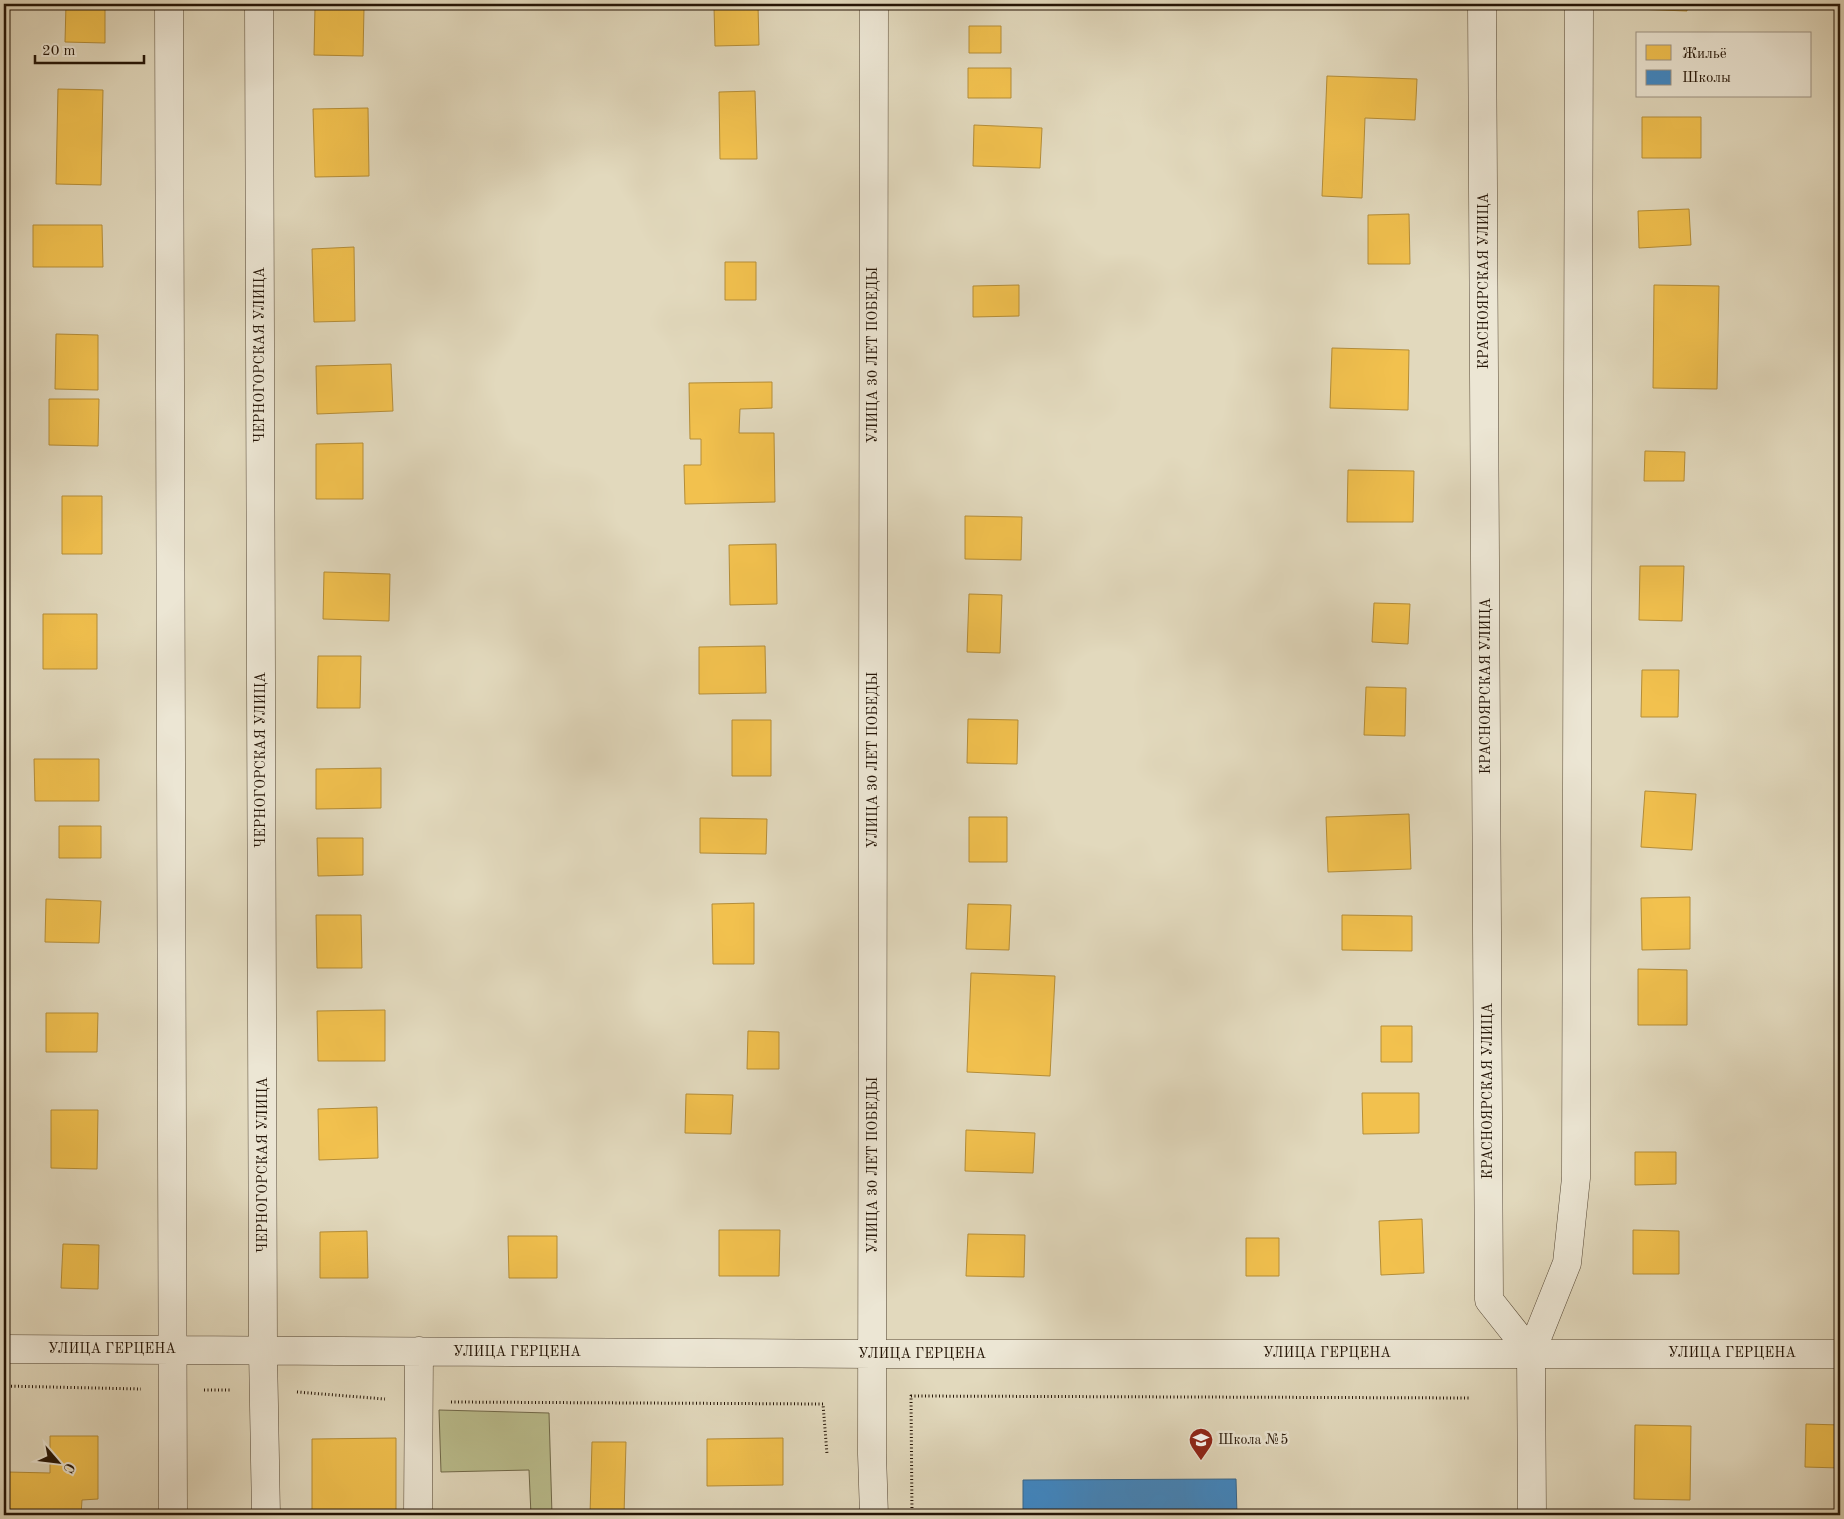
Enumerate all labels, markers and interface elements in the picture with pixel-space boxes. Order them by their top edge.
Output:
scale bar [35,32,144,64]
legend [1636,32,1812,98]
text: 20 m [42,44,76,59]
text: Жильё [1682,47,1727,62]
text: Школы [1682,71,1731,86]
street label: КРАСНОЯРСКАЯ УЛИЦА [1477,192,1491,369]
street label: ЧЕРНОГОРСКАЯ УЛИЦА [253,267,267,443]
street label: УЛИЦА 30 ЛЕТ ПОБЕДЫ [866,267,880,443]
street label: КРАСНОЯРСКАЯ УЛИЦА [1479,597,1493,774]
street label: ЧЕРНОГОРСКАЯ УЛИЦА [254,672,268,848]
street label: УЛИЦА 30 ЛЕТ ПОБЕДЫ [866,672,880,848]
street label: КРАСНОЯРСКАЯ УЛИЦА [1481,1002,1495,1179]
street label: ЧЕРНОГОРСКАЯ УЛИЦА [256,1077,270,1253]
street label: УЛИЦА 30 ЛЕТ ПОБЕДЫ [866,1077,880,1253]
street label: УЛИЦА ГЕРЦЕНА [48,1342,176,1356]
street label: УЛИЦА ГЕРЦЕНА [453,1345,581,1359]
street label: УЛИЦА ГЕРЦЕНА [1263,1346,1391,1360]
street label: УЛИЦА ГЕРЦЕНА [1668,1346,1796,1360]
street label: УЛИЦА ГЕРЦЕНА [858,1347,986,1361]
school or university icon: Школа №5 [1188,1427,1214,1461]
place label: Школа №5 [1218,1433,1288,1447]
north arrow [32,1436,82,1486]
text: С [60,1460,77,1475]

